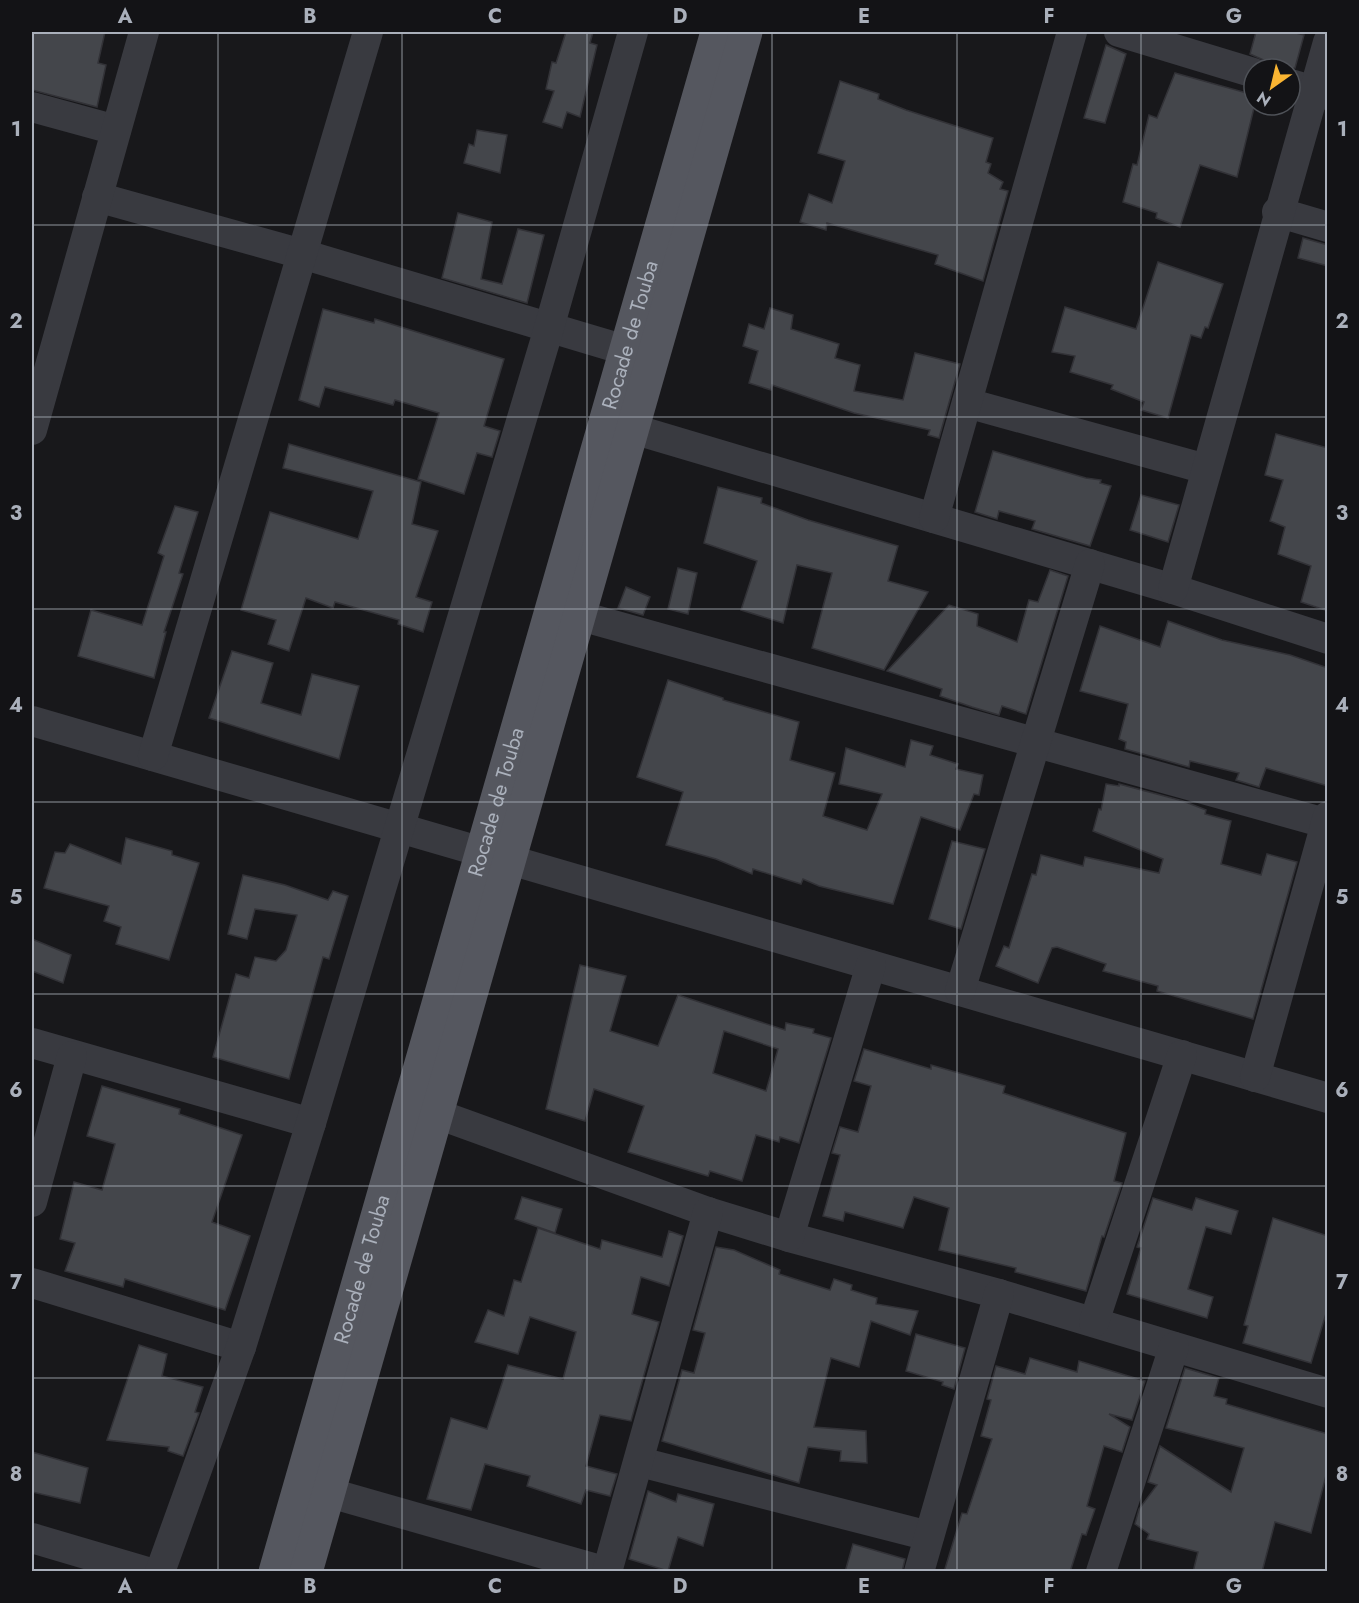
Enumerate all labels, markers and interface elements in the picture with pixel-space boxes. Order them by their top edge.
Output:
text: A [117,2,133,31]
text: B [303,2,317,31]
text: C [488,2,502,31]
text: D [673,2,687,31]
text: E [858,2,870,31]
text: F [1043,2,1055,31]
text: G [1226,2,1242,31]
north arrow [1242,57,1302,117]
text: N [1252,86,1276,112]
text: 1 [11,115,21,144]
text: 1 [1337,115,1347,144]
street label: Rocade de Touba [594,257,666,413]
text: 2 [9,307,23,336]
text: 2 [1335,307,1349,336]
text: 3 [10,499,22,528]
text: 3 [1336,499,1348,528]
text: 4 [9,691,23,720]
text: 4 [1335,691,1349,720]
street label: Rocade de Touba [460,724,532,880]
text: 5 [10,883,23,912]
text: 5 [1336,883,1349,912]
text: 6 [9,1076,23,1105]
text: 6 [1335,1076,1349,1105]
street label: Rocade de Touba [326,1191,398,1347]
text: 7 [10,1268,23,1297]
text: 7 [1336,1268,1349,1297]
text: 8 [10,1460,22,1489]
text: 8 [1336,1460,1348,1489]
text: A [117,1572,133,1601]
text: B [303,1572,317,1601]
text: C [488,1572,502,1601]
text: D [673,1572,687,1601]
text: E [858,1572,870,1601]
text: F [1043,1572,1055,1601]
text: G [1226,1572,1242,1601]

